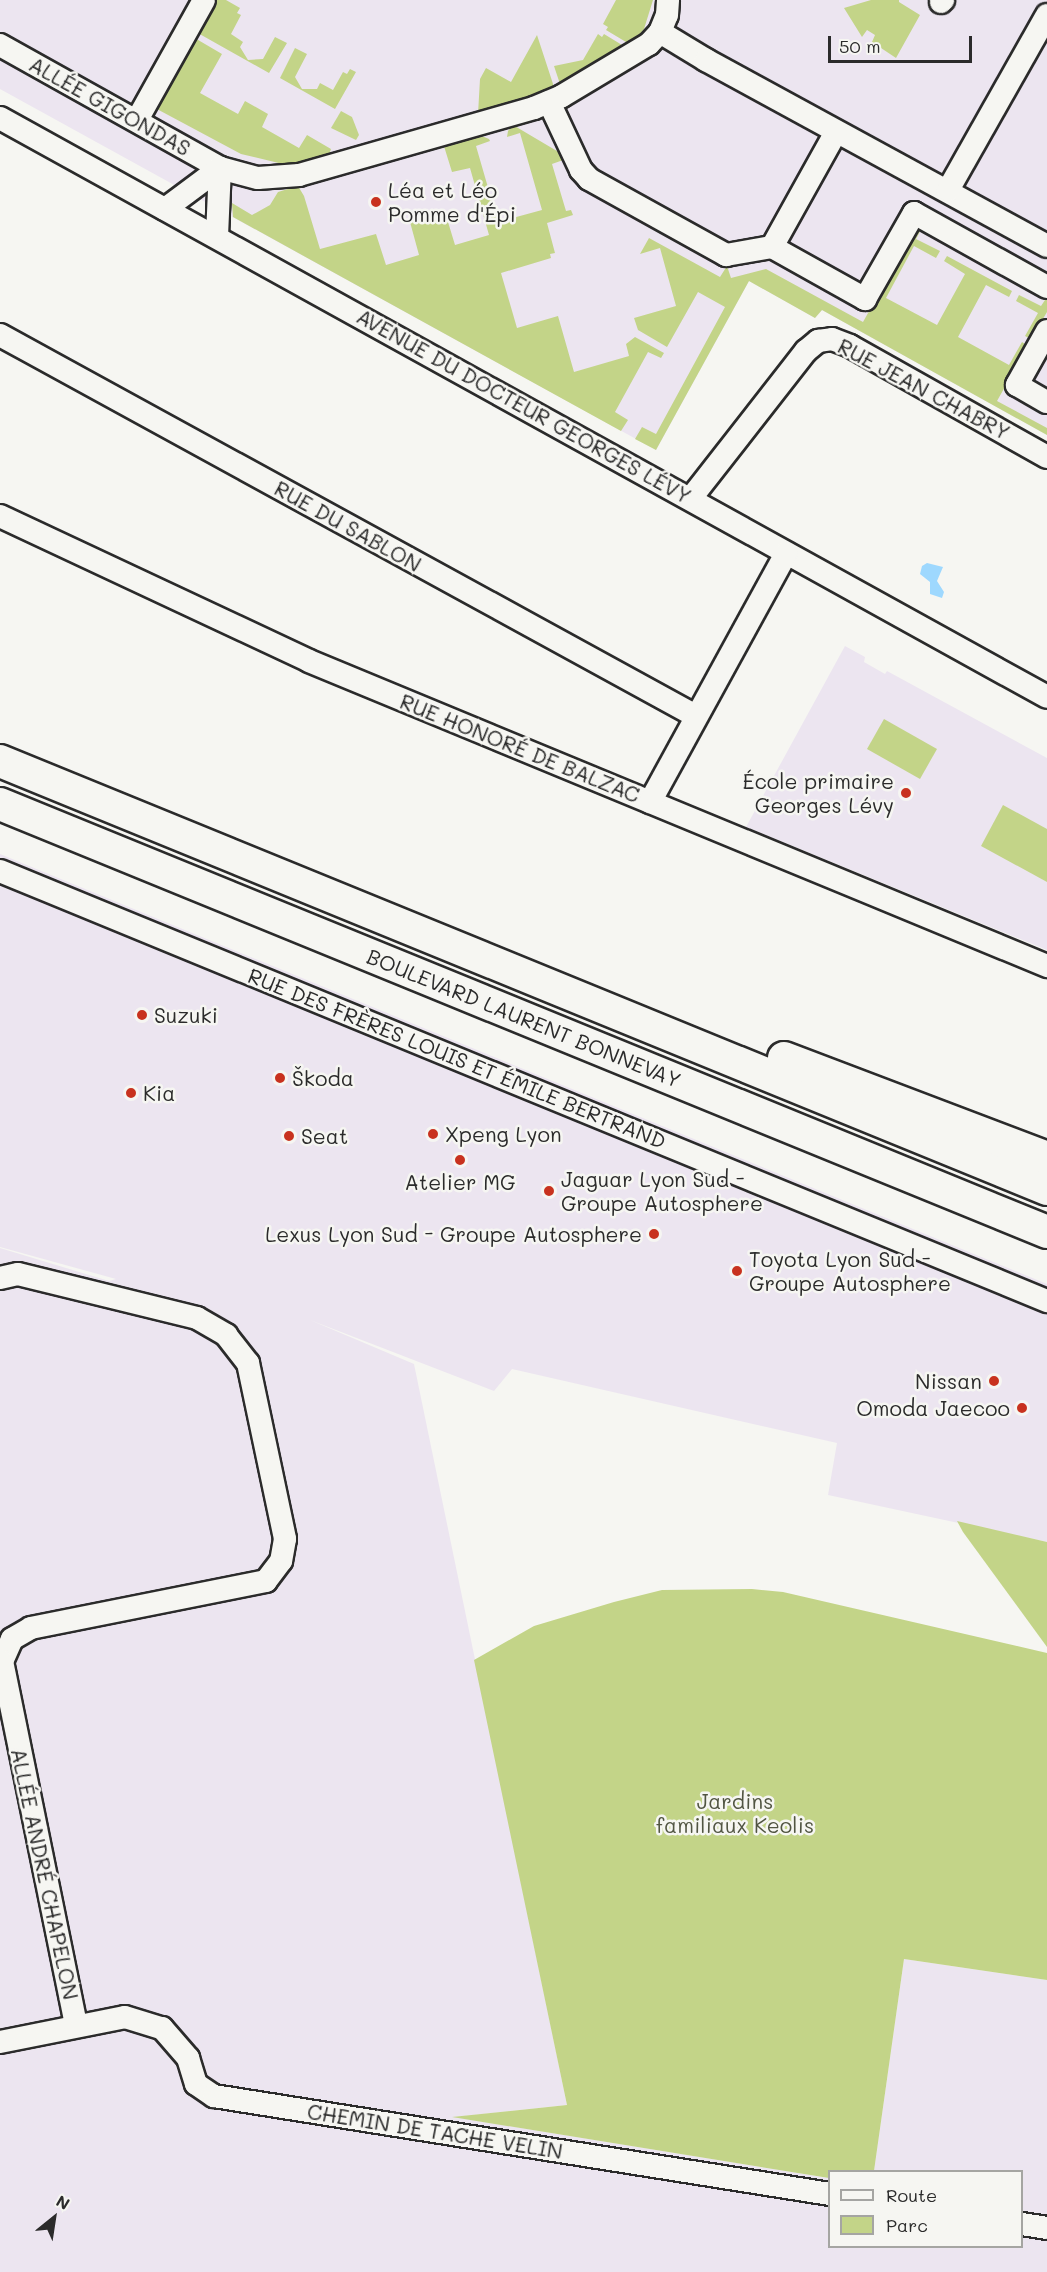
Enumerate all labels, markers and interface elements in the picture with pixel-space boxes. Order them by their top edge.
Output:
scale bar [831,24,975,62]
text: 50 m [839,34,881,58]
street label: ALLÉE GIGONDAS [25,51,195,161]
place label: Léa et Léo Pomme d'Épi [388,177,516,227]
marker: Léa et Léo Pomme d'Épi [369,195,383,209]
street label: AVENUE DU DOCTEUR GEORGES LÉVY [352,303,696,509]
street label: RUE JEAN CHABRY [834,333,1014,445]
street label: RUE DU SABLON [270,475,426,577]
street label: RUE HONORÉ DE BALZAC [396,688,644,808]
place label: École primaire Georges Lévy [742,768,894,818]
marker: École primaire Georges Lévy [899,786,913,800]
street label: BOULEVARD LAURENT BONNEVAY [363,943,685,1093]
street label: RUE DES FRÈRES LOUIS ET ÉMILE BERTRAND [244,962,670,1154]
place label: Suzuki [154,1002,218,1028]
marker: Suzuki [135,1008,149,1022]
place label: Škoda [292,1065,354,1091]
marker: Škoda [273,1071,287,1085]
place label: Kia [143,1080,175,1106]
marker: Kia [124,1086,138,1100]
place label: Xpeng Lyon [445,1121,562,1147]
place label: Seat [301,1123,348,1149]
marker: Xpeng Lyon [426,1127,440,1141]
marker: Seat [282,1129,296,1143]
marker: Atelier MG [453,1153,467,1167]
place label: Jaguar Lyon Sud - Groupe Autosphere [561,1166,763,1216]
place label: Atelier MG [404,1169,516,1195]
marker: Jaguar Lyon Sud - Groupe Autosphere [542,1184,556,1198]
place label: Lexus Lyon Sud - Groupe Autosphere [265,1221,642,1247]
marker: Lexus Lyon Sud - Groupe Autosphere [647,1227,661,1241]
place label: Toyota Lyon Sud - Groupe Autosphere [749,1246,951,1296]
marker: Toyota Lyon Sud - Groupe Autosphere [730,1264,744,1278]
place label: Nissan [915,1368,982,1394]
marker: Nissan [987,1374,1001,1388]
place label: Omoda Jaecoo [856,1395,1010,1421]
marker: Omoda Jaecoo [1015,1401,1029,1415]
street label: ALLÉE ANDRÉ CHAPELON [6,1746,84,2002]
park label: Jardins familiaux Keolis [656,1788,814,1838]
street label: CHEMIN DE TACHE VELIN [305,2098,565,2164]
legend [828,2170,1023,2248]
text: Route [886,2183,937,2207]
north arrow [24,2188,84,2248]
text: N [53,2190,74,2214]
text: Parc [886,2213,928,2237]

